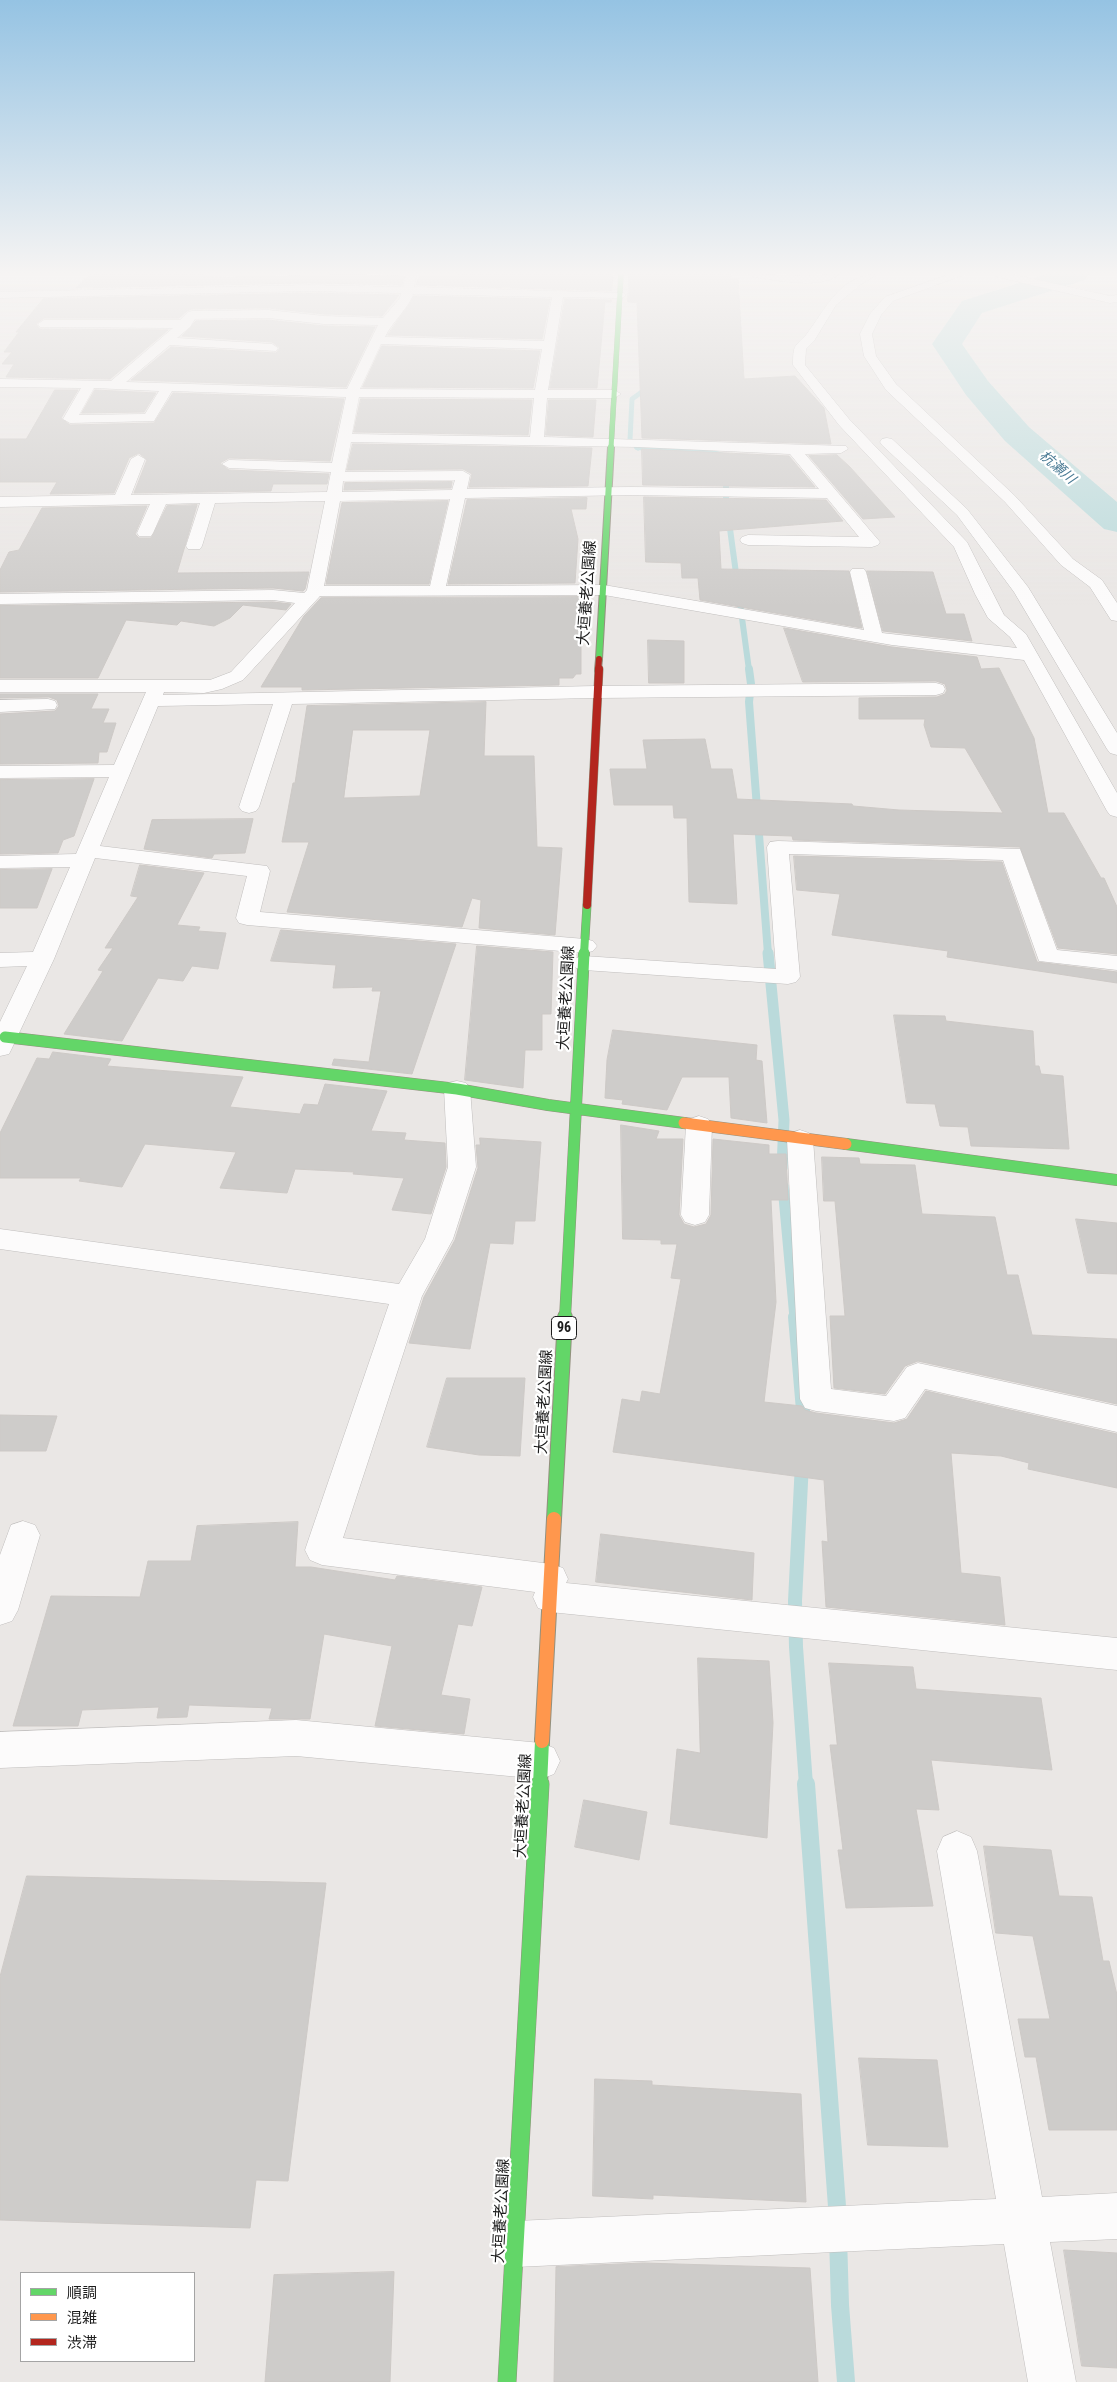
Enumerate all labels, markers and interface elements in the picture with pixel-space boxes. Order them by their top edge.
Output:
water label: 杭瀬川 [1036,448,1078,488]
street label: 大垣養老公園線 [575,540,601,646]
street label: 大垣養老公園線 [555,945,579,1051]
road number: 96 [552,1316,576,1340]
street label: 大垣養老公園線 [533,1349,557,1455]
street label: 大垣養老公園線 [512,1753,536,1859]
street label: 大垣養老公園線 [490,2158,514,2264]
legend [20,2272,195,2362]
text: 順調 [67,2284,97,2302]
text: 混雑 [67,2309,97,2327]
text: 渋滞 [67,2334,97,2352]

